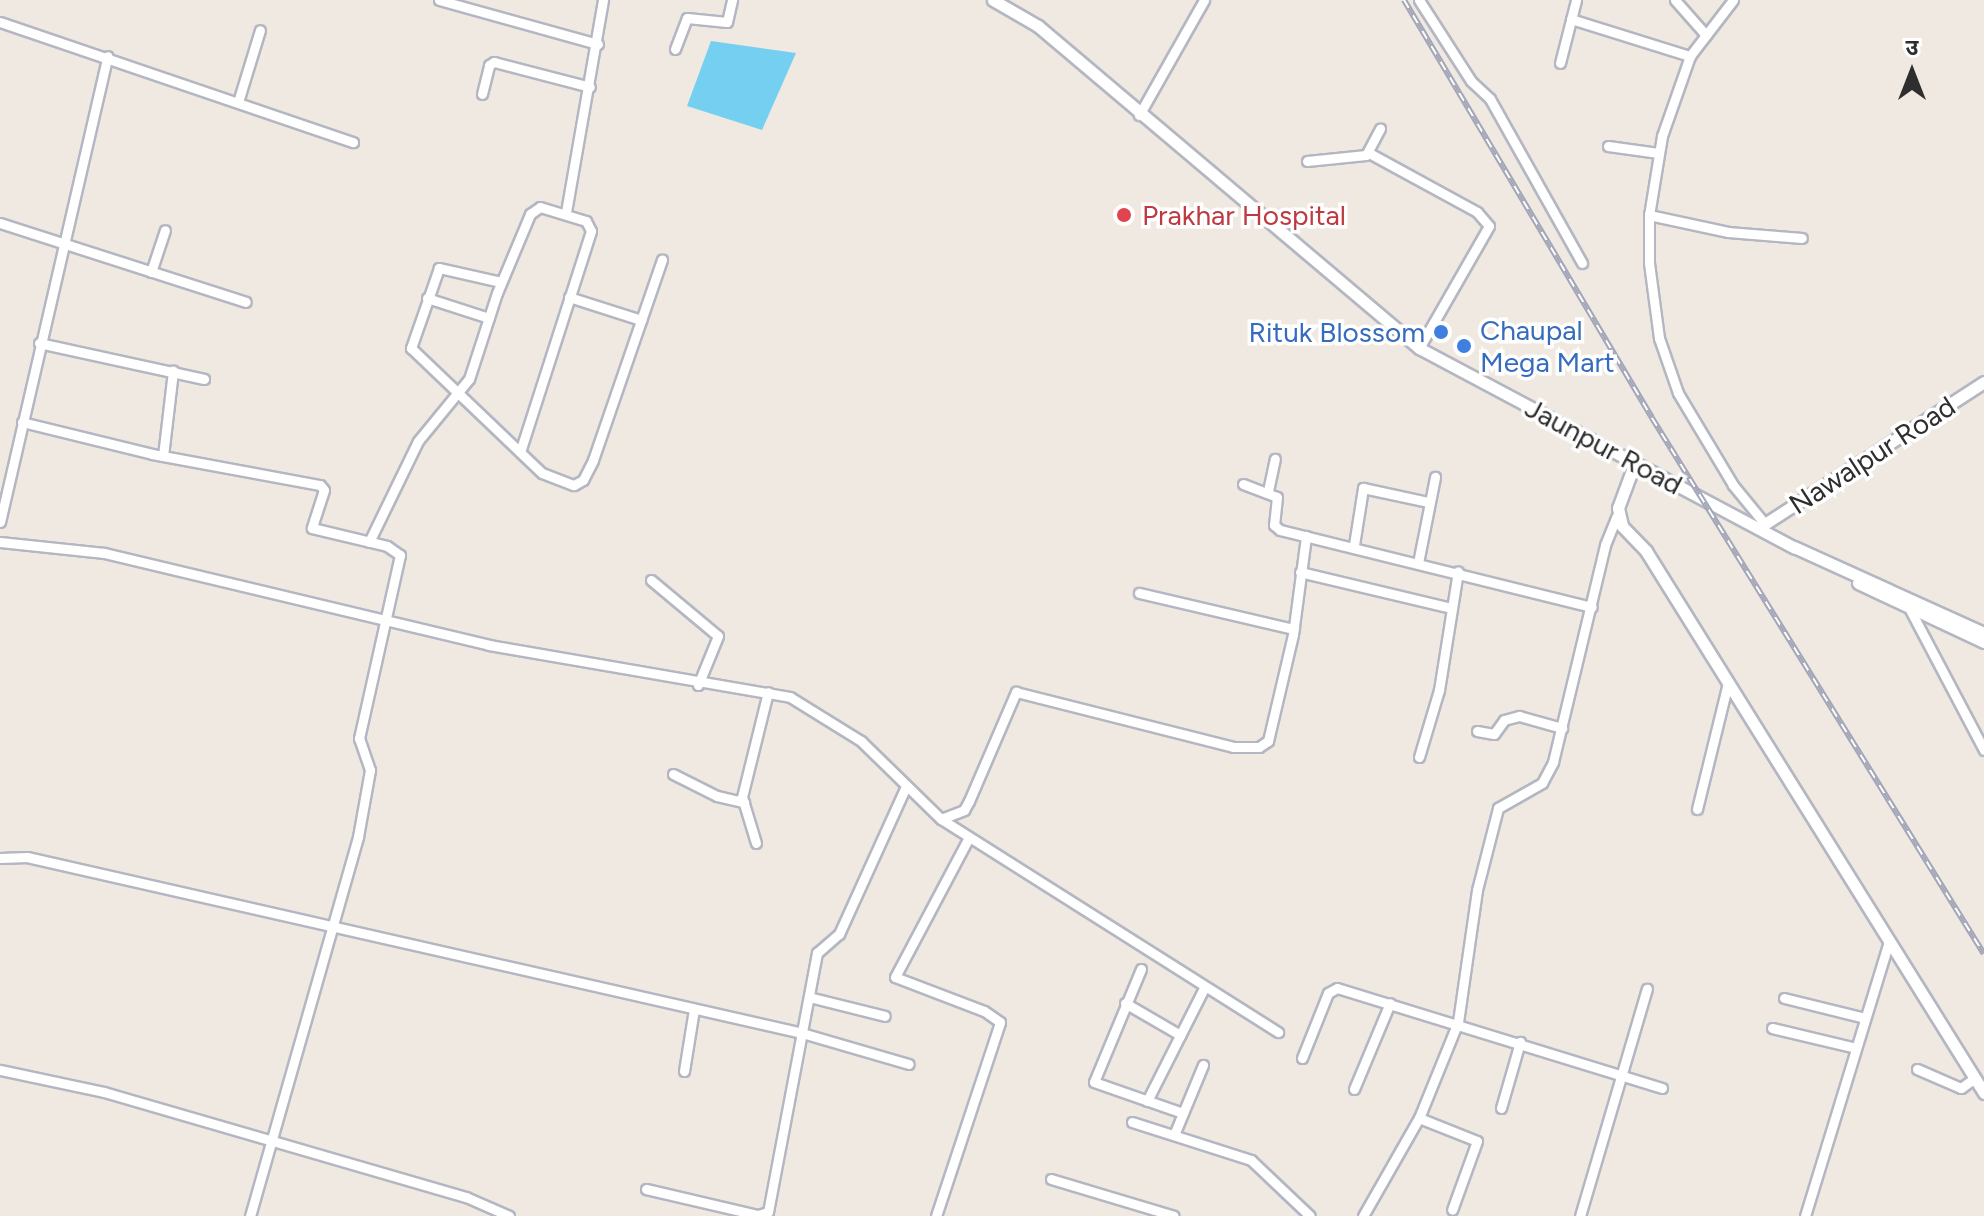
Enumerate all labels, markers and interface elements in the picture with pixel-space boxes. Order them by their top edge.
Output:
north arrow [1872,32,1952,112]
text: उ [1906,34,1918,61]
place label: Prakhar Hospital [1142,198,1346,232]
marker: Prakhar Hospital [1113,204,1135,226]
place label: Chaupal Mega Mart [1480,313,1615,379]
place label: Rituk Blossom [1249,315,1425,349]
marker: Rituk Blossom [1432,323,1450,341]
marker: Chaupal Mega Mart [1455,337,1473,355]
street label: Nawalpur Road [1783,389,1961,521]
street label: Jaunpur Road [1520,391,1688,501]

